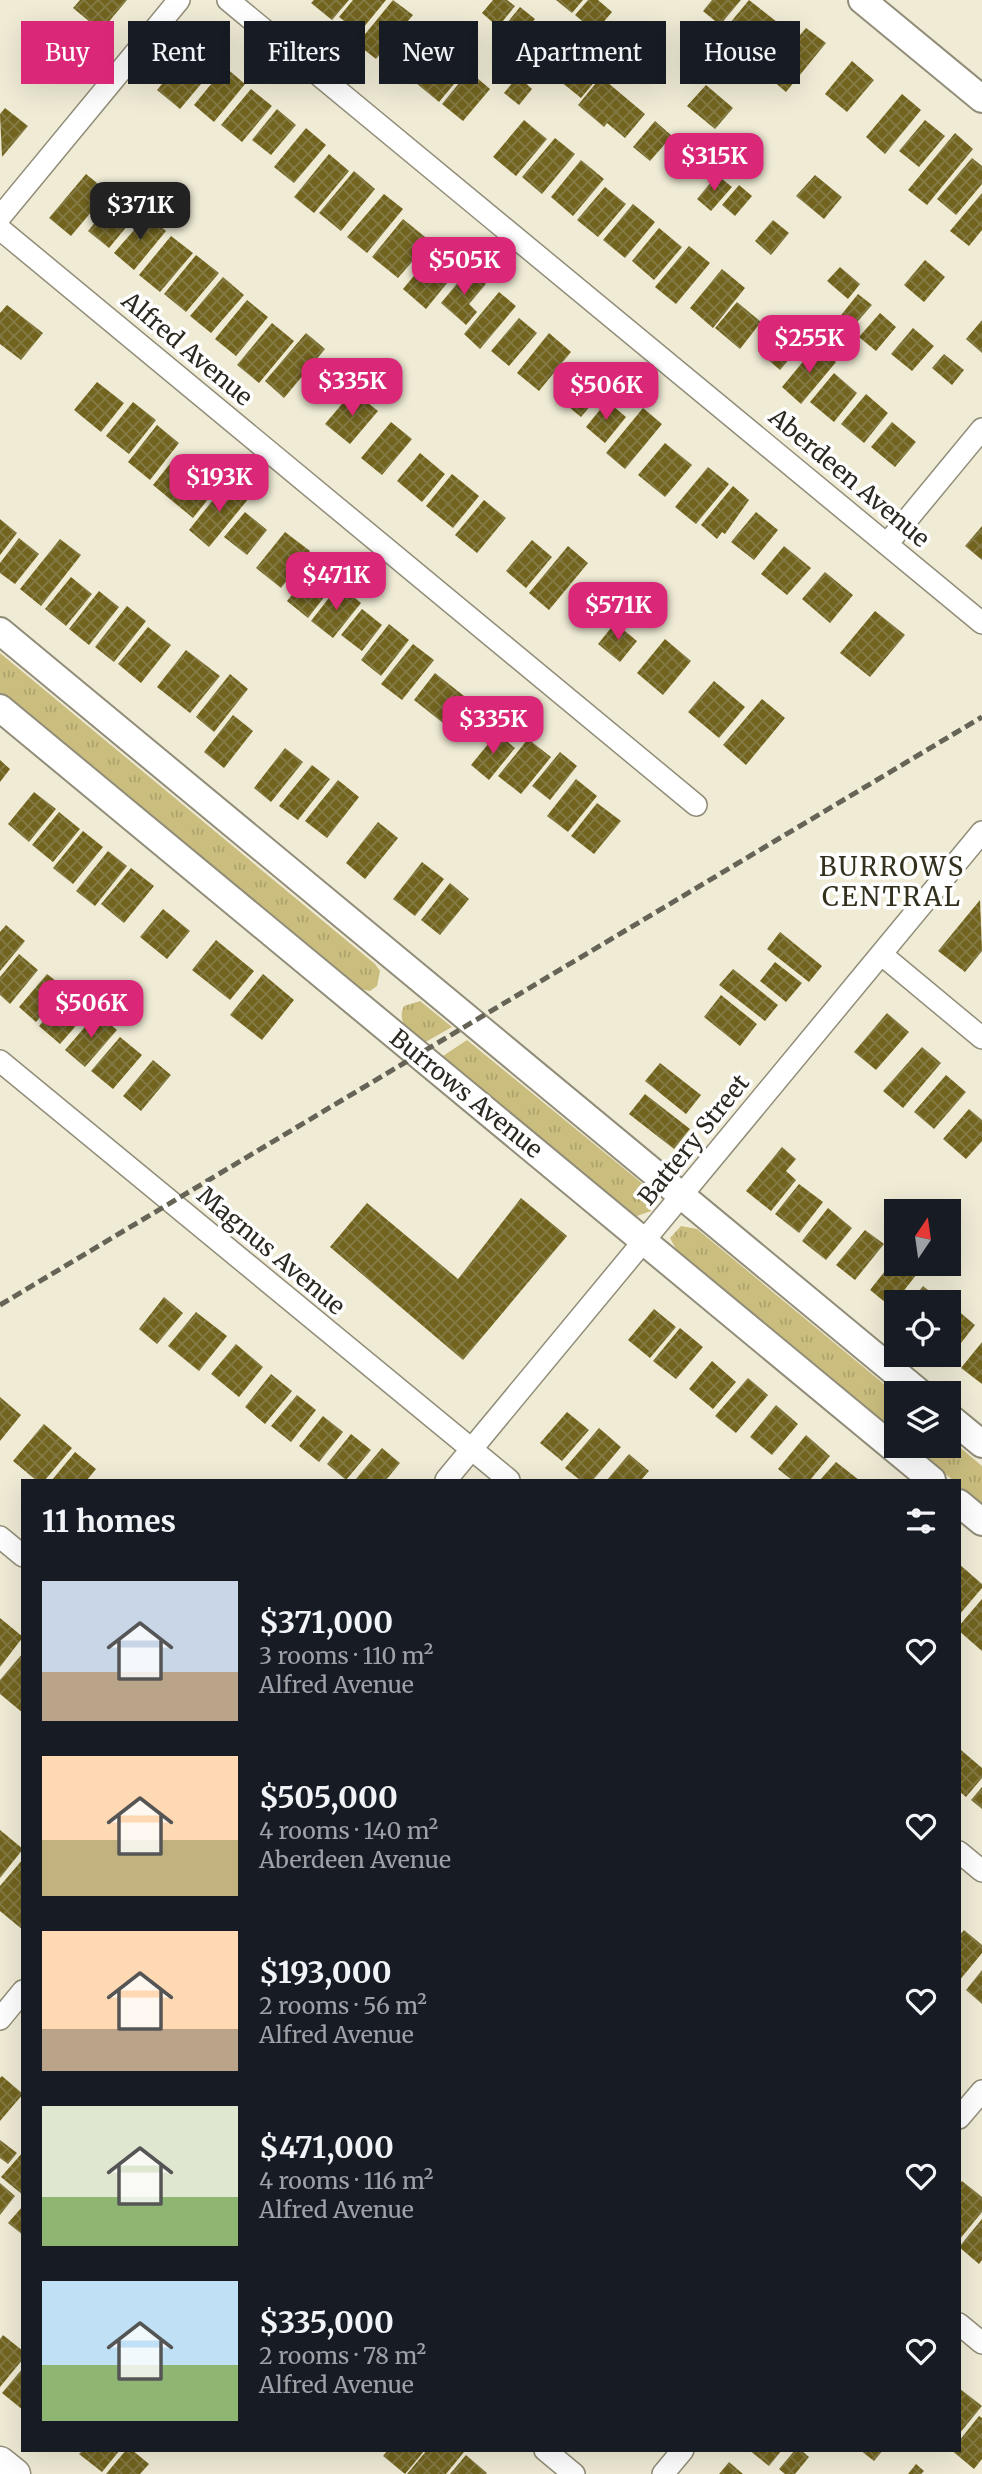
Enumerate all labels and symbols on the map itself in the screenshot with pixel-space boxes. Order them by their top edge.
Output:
pin: $315K [665,134,763,193]
pin: $371K [91,182,189,242]
pin: $505K [415,238,513,297]
street label: Alfred Avenue [115,284,259,412]
pin: $255K [760,316,858,375]
pin: $335K [303,358,401,418]
pin: $506K [557,362,655,422]
street label: Aberdeen Avenue [762,401,936,554]
pin: $193K [170,454,268,514]
pin: $471K [287,552,385,612]
pin: $571K [569,582,667,642]
pin: $335K [444,696,542,756]
district label: BURROWS CENTRAL [819,850,965,913]
pin: $506K [42,981,140,1040]
street label: Burrows Avenue [384,1022,549,1165]
street label: Battery Street [631,1067,756,1212]
street label: Magnus Avenue [191,1180,352,1321]
north arrow [884,1199,961,1276]

